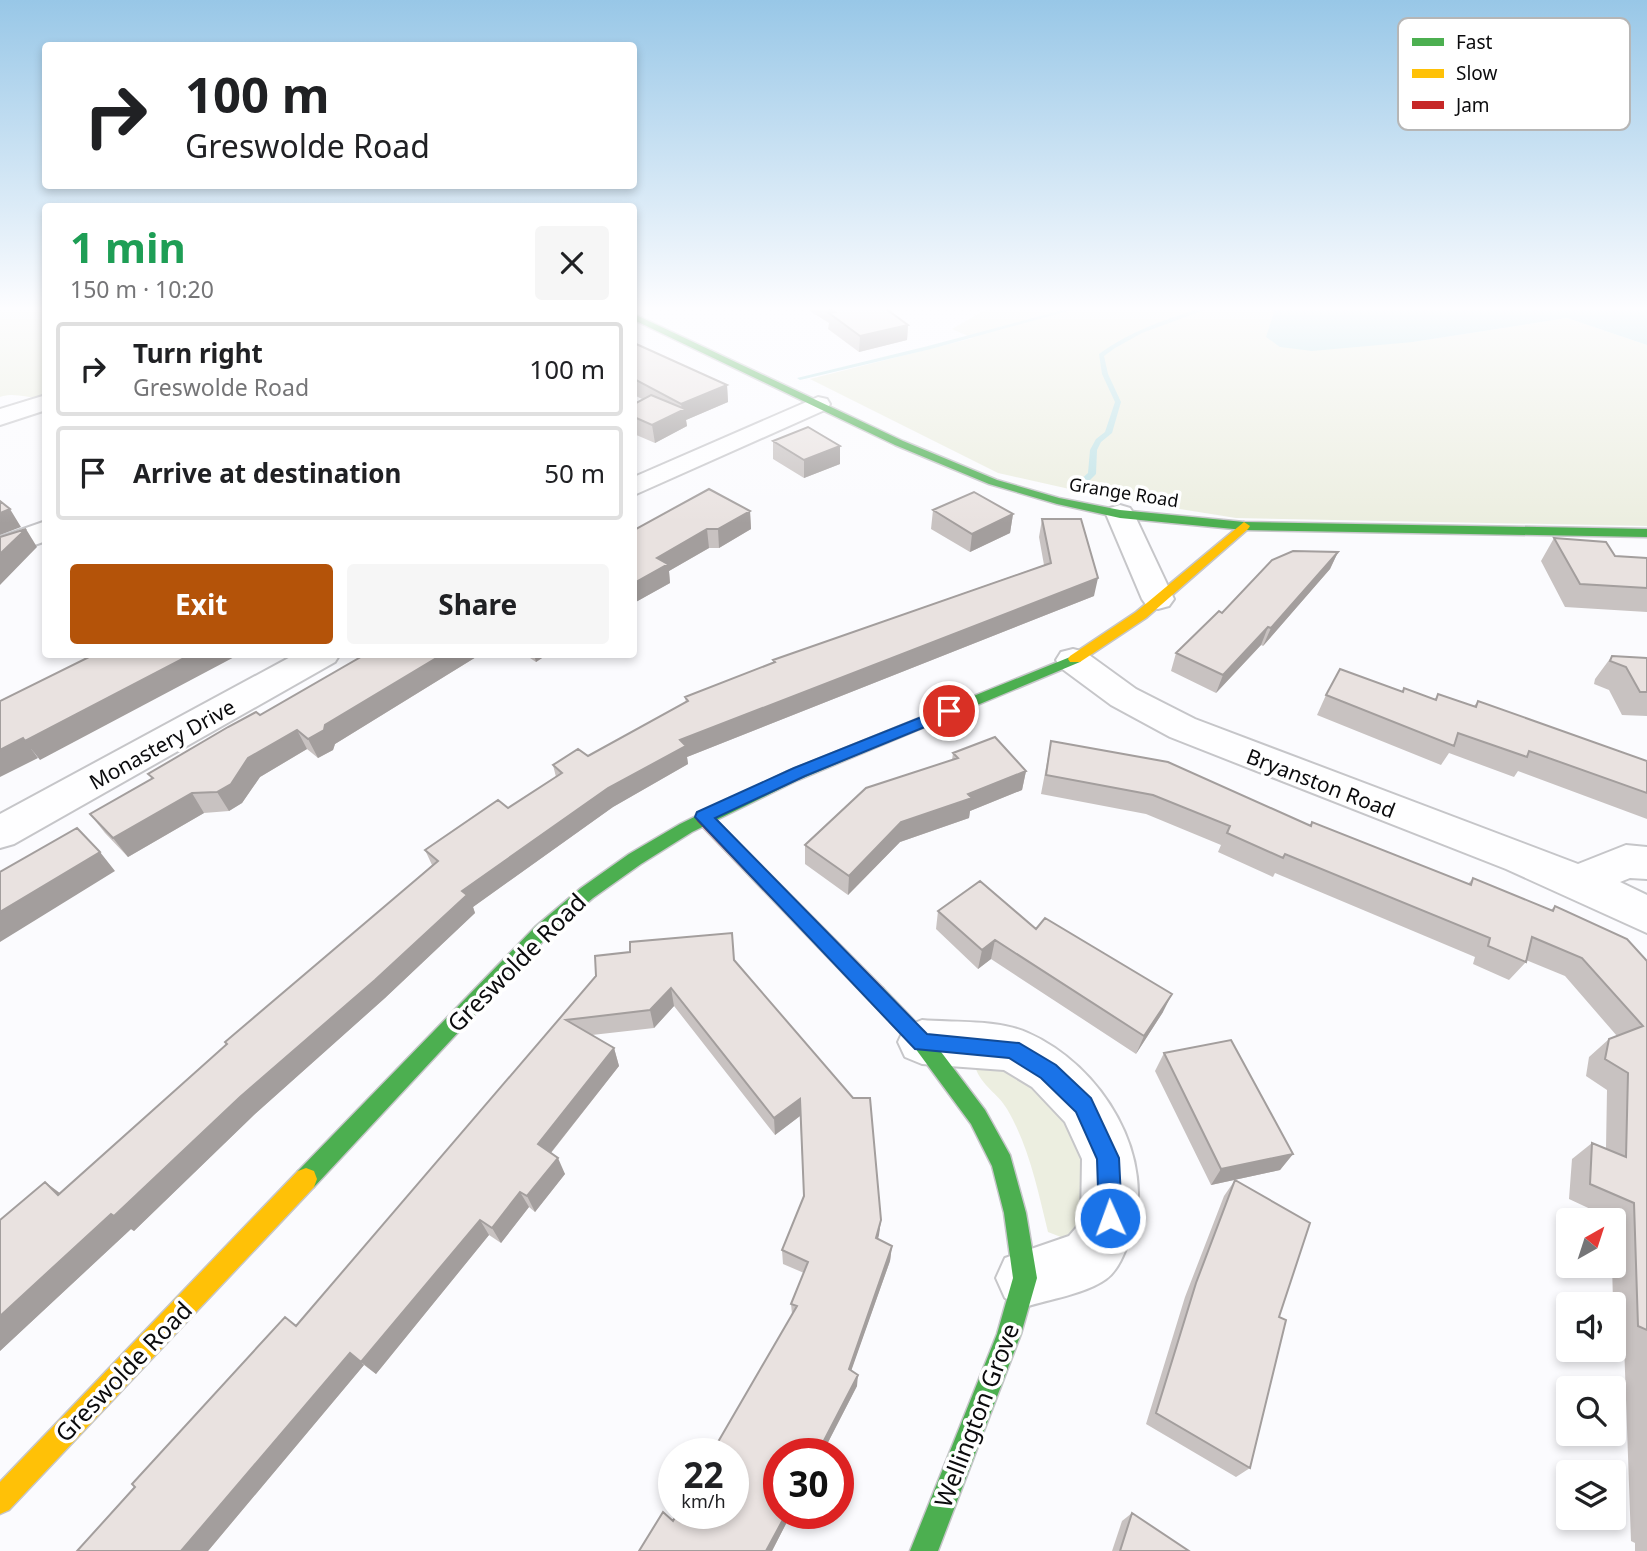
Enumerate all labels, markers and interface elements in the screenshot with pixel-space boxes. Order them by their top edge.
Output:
legend [1398,18,1630,130]
text: Fast [1456,29,1493,55]
text: Slow [1456,60,1497,86]
text: 100 m [185,61,330,127]
icon: right [70,70,161,161]
text: Jam [1454,92,1490,118]
text: Greswolde Road [185,124,430,167]
text: 1 min [70,218,186,275]
button: close [535,226,609,300]
text: 150 m · 10:20 [70,273,214,305]
text: Turn right [133,335,263,371]
icon: right [74,350,112,388]
text: 100 m [529,351,605,387]
text: Greswolde Road [133,371,309,403]
icon: arrive [74,454,112,492]
text: Arrive at destination [133,455,402,491]
text: 50 m [544,455,605,491]
street label: Grange Road [1068,471,1180,513]
button: Exit [70,564,333,644]
button: Share [347,564,609,644]
pin [919,681,979,741]
street label: Monastery Drive [84,692,240,796]
icon: arrive [930,692,968,730]
street label: Bryanston Road [1243,742,1399,824]
street label: Greswolde Road [439,885,593,1039]
position arrow [1073,1181,1147,1255]
north arrow [1556,1208,1626,1278]
map controls [1556,1208,1626,1530]
button: sound [1556,1292,1626,1362]
street label: Greswolde Road [47,1293,199,1449]
street label: Wellington Grove [926,1318,1026,1512]
button: search [1556,1376,1626,1446]
speed limit sign: 30 [763,1438,854,1529]
text: 22 [683,1451,724,1498]
button: layers [1556,1460,1626,1530]
text: km/h [681,1489,726,1513]

